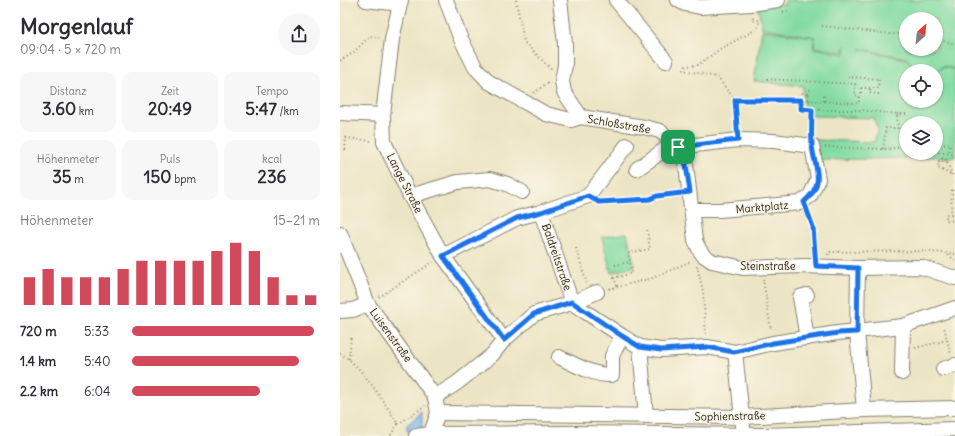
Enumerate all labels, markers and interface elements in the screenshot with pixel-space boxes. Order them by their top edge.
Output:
text: Morgenlauf [20,12,133,40]
north arrow [899,12,943,56]
map controls [899,12,943,160]
button: share [278,13,320,55]
text: 09:04 · 5 × 720 m [20,41,121,58]
button: locate [899,64,943,108]
text: Distanz [50,84,86,98]
text: Zeit [161,84,179,98]
text: Tempo [255,84,289,98]
text: 3.60 [42,98,76,120]
text: 20:49 [148,98,192,120]
text: 5:47 [245,98,277,120]
text: km [76,104,94,118]
text: /km [277,104,299,118]
street label: Schloßstraße [586,112,652,136]
button: layers [899,116,943,160]
pin [661,130,695,164]
icon: arrive [667,136,689,158]
street label: Lange Straße [384,151,426,215]
text: Höhenmeter [37,152,99,166]
text: Puls [160,152,180,166]
text: kcal [262,152,282,166]
text: 35 [52,166,72,188]
text: 150 [144,166,172,188]
text: 236 [258,166,286,188]
text: m [72,172,84,186]
text: bpm [172,172,196,186]
street label: Marktplatz [735,198,789,216]
text: Höhenmeter [20,212,94,229]
text: 15–21 m [273,212,320,229]
street label: Baldreitstraße [539,222,575,292]
street label: Steinstraße [740,259,796,273]
street label: Luisenstraße [367,305,415,365]
text: 720 m [20,323,57,340]
text: 5:33 [84,323,109,340]
text: 1.4 km [20,353,56,370]
text: 5:40 [84,353,110,370]
text: 2.2 km [20,383,58,400]
text: 6:04 [84,383,111,400]
street label: Sophienstraße [694,408,766,424]

